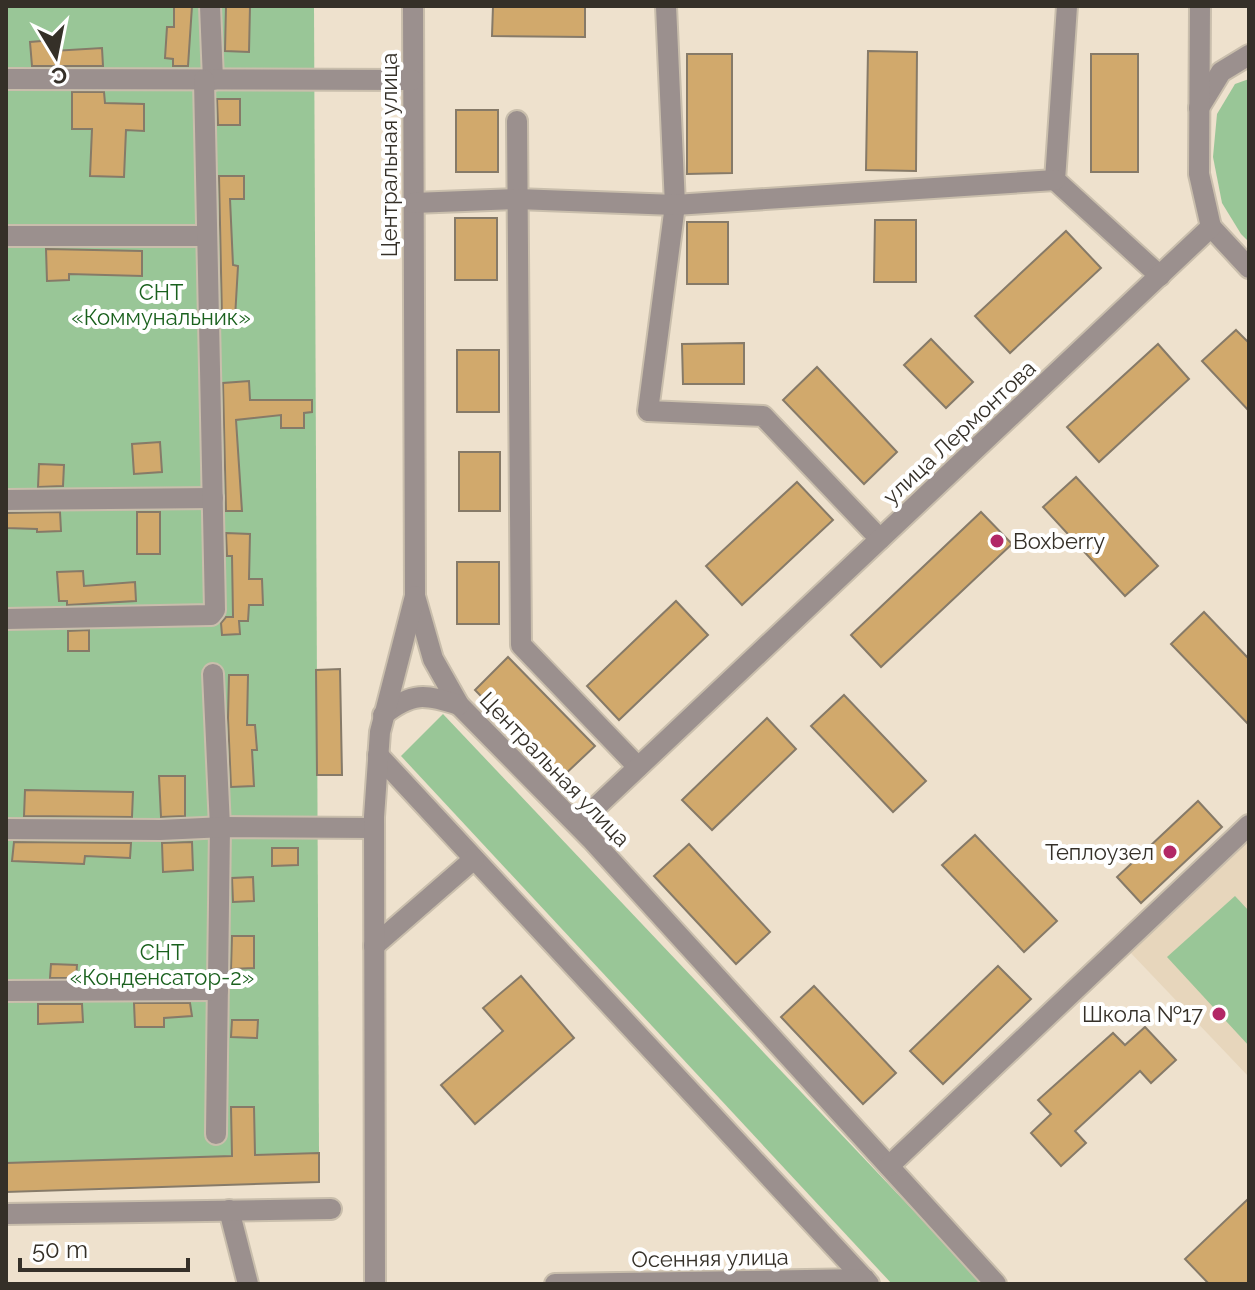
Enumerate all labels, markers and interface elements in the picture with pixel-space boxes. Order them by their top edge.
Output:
north arrow [16,16,96,96]
street label: Центральная улица [376,53,402,257]
text: С [50,62,69,90]
park label: СНТ «Коммунальник» [71,279,251,330]
street label: улица Лермонтова [877,355,1041,509]
place label: Boxberry [1013,528,1105,554]
marker: Boxberry [988,532,1006,550]
street label: Центральная улица [475,686,635,852]
place label: Теплоузел [1045,839,1154,865]
marker: Теплоузел [1161,843,1179,861]
park label: СНТ «Конденсатор-2» [70,939,254,990]
place label: Школа №17 [1082,1001,1203,1027]
marker: Школа №17 [1210,1005,1228,1023]
scale bar [20,1222,188,1272]
text: 50 m [32,1235,88,1264]
street label: Осенняя улица [631,1244,789,1272]

